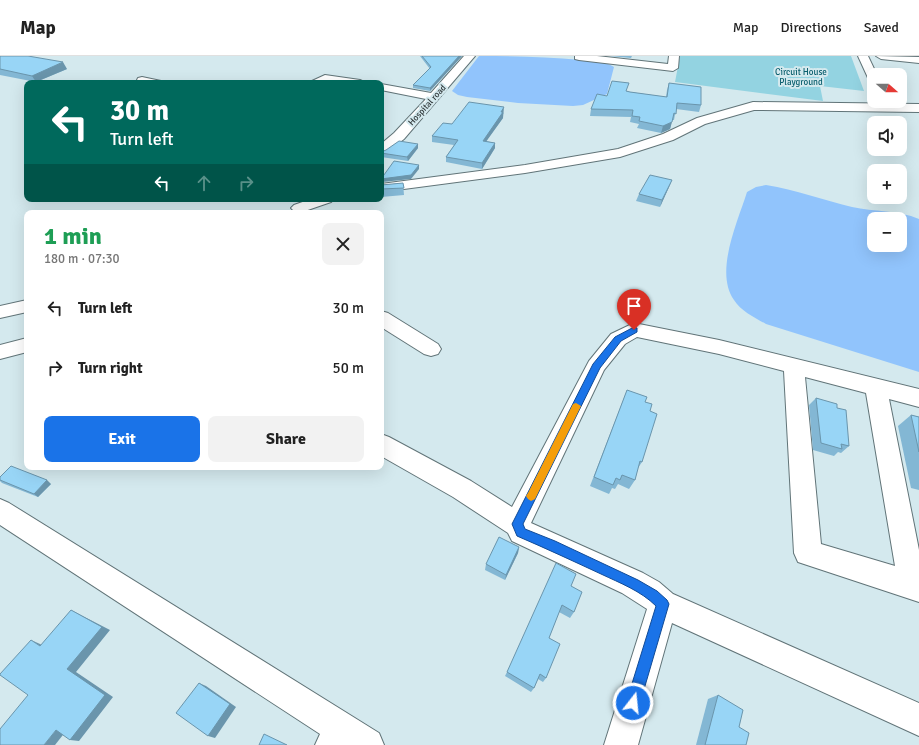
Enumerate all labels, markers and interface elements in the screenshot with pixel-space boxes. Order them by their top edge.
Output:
text: Map [20,16,56,40]
text: Map [733,19,759,36]
text: Directions [781,19,842,36]
text: Saved [864,19,899,36]
park label: Circuit House Playground [775,67,827,88]
north arrow [867,68,907,108]
map controls [867,68,907,252]
street label: Hospital road [406,82,449,128]
text: 30 m [110,94,169,128]
icon: left [44,96,96,148]
button: sound [867,116,907,156]
text: Turn left [110,128,173,150]
button: + [867,164,907,204]
icon: left [151,172,173,194]
icon: ahead [193,172,215,194]
icon: right [235,172,257,194]
button: − [867,212,907,252]
text: 1 min [44,221,102,251]
button: close [322,223,364,265]
text: 180 m · 07:30 [44,251,120,267]
pin [617,289,651,330]
icon: arrive [623,295,645,317]
icon: left [44,297,66,319]
text: Turn left [78,299,132,317]
text: 30 m [333,299,364,317]
icon: right [44,357,66,379]
text: Turn right [78,359,143,377]
text: 50 m [333,359,364,377]
button: Exit [44,416,200,462]
button: Share [208,416,364,462]
position arrow [612,682,654,724]

